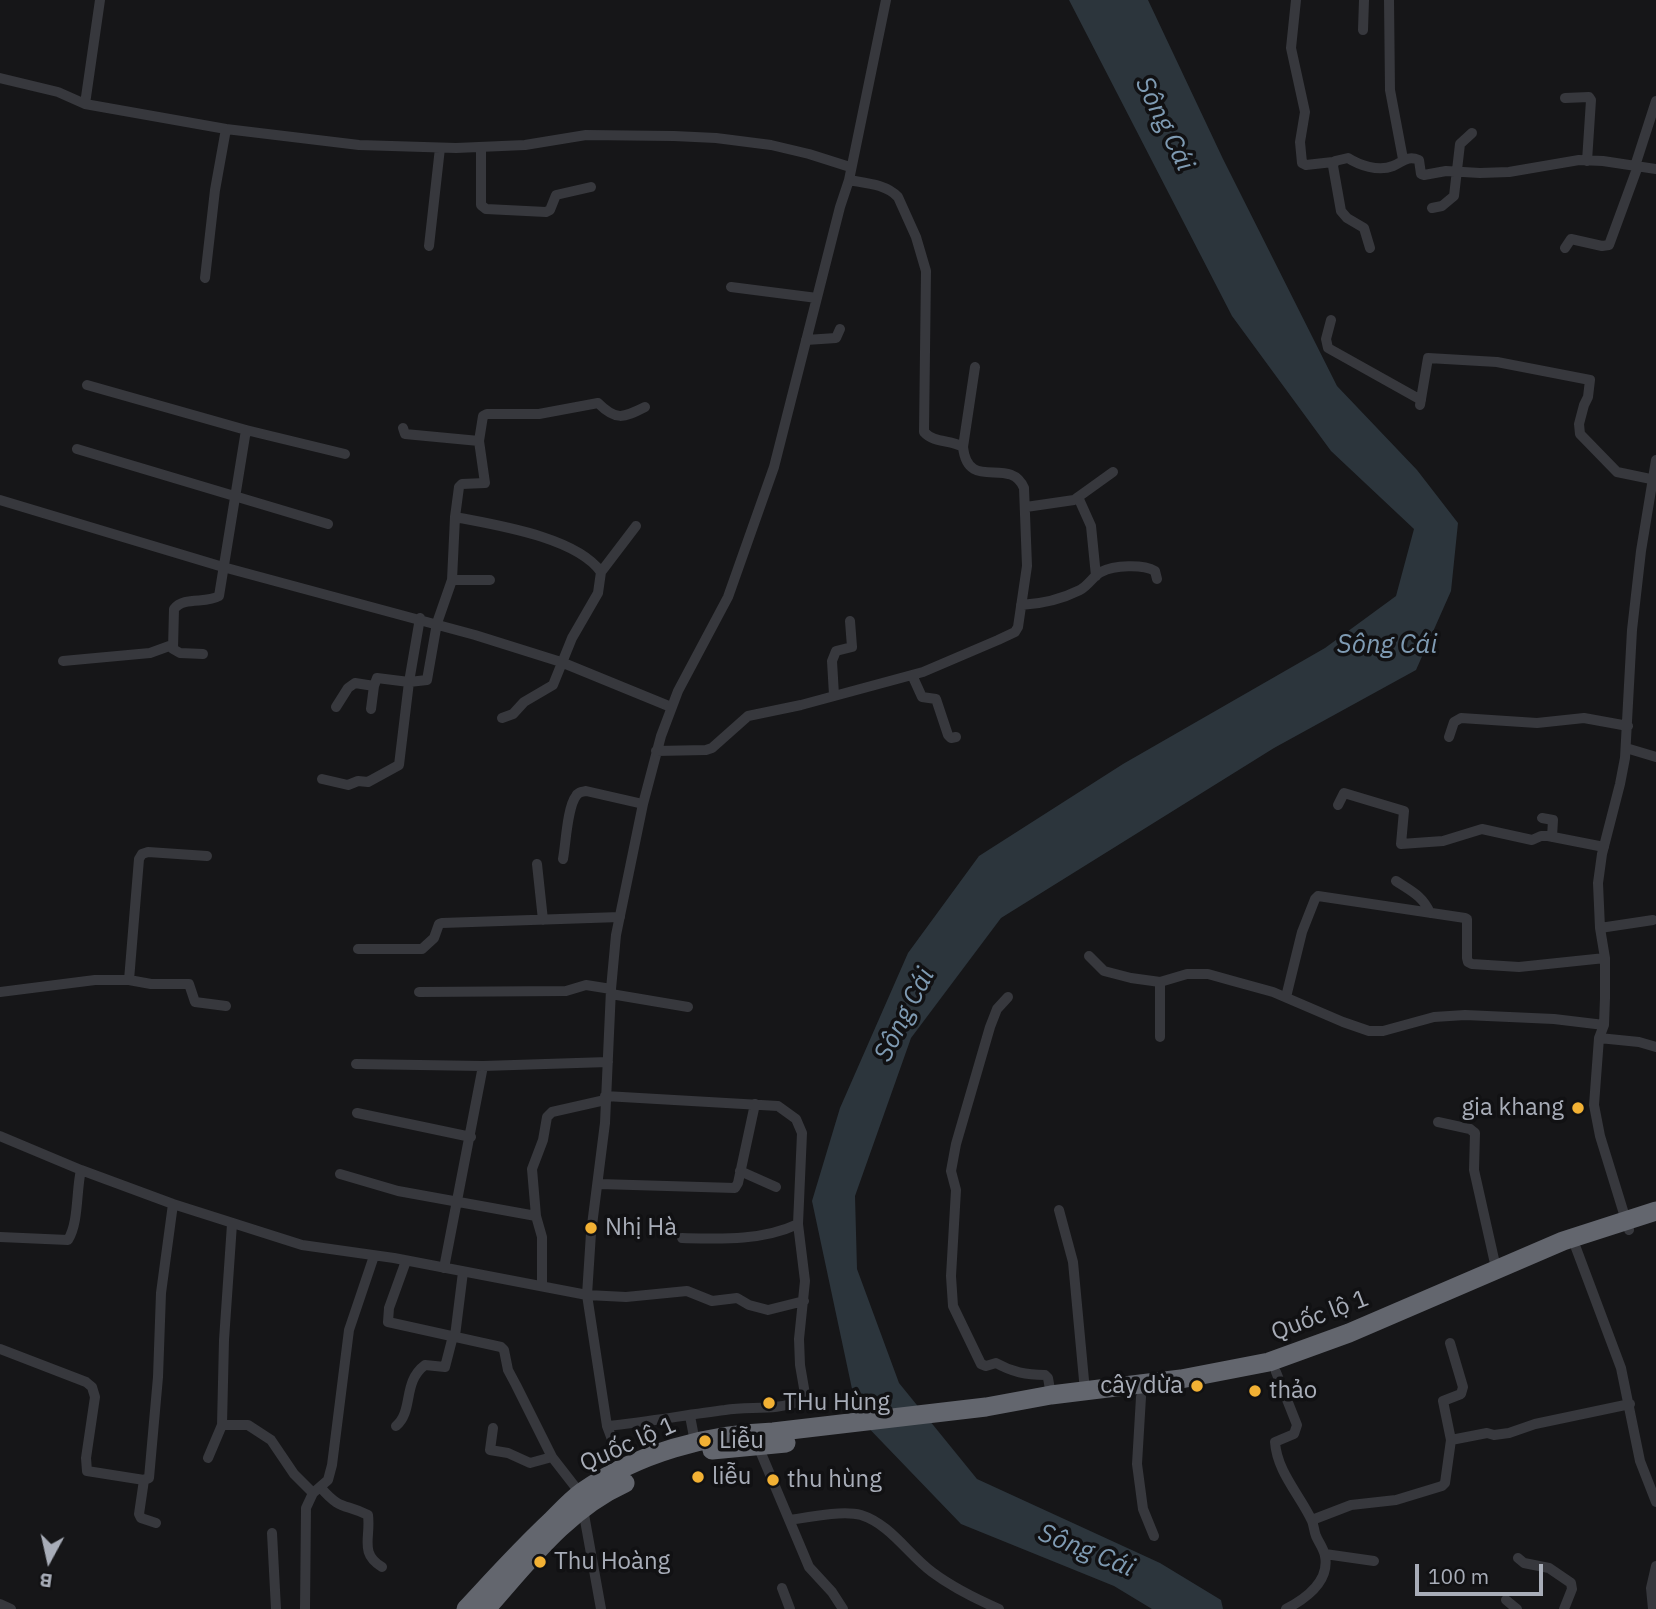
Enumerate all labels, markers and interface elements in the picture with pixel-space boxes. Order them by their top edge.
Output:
water label: Sông Cái [1128,72,1200,176]
water label: Sông Cái [1337,629,1437,661]
water label: Sông Cái [868,963,942,1067]
place label: gia khang [1461,1094,1564,1122]
marker: gia khang [1570,1100,1586,1116]
place label: Nhị Hà [605,1214,677,1242]
marker: Nhị Hà [583,1220,599,1236]
street label: Quốc lộ 1 [1267,1284,1373,1348]
place label: cây dừa [1100,1372,1183,1400]
place label: thảo [1269,1377,1317,1405]
marker: cây dừa [1189,1378,1205,1394]
marker: thảo [1247,1383,1263,1399]
place label: THu Hùng [783,1389,890,1417]
marker: THu Hùng [761,1395,777,1411]
street label: Quốc lộ 1 [576,1411,680,1479]
place label: Liễu [719,1427,764,1455]
marker: Liễu [697,1433,713,1449]
place label: liễu [712,1463,751,1491]
place label: thu hùng [787,1466,882,1494]
marker: liễu [690,1469,706,1485]
marker: thu hùng [765,1472,781,1488]
water label: Sông Cái [1033,1518,1139,1584]
north arrow [14,1525,84,1595]
place label: Thu Hoàng [554,1548,670,1576]
scale bar [1418,1550,1546,1594]
marker: Thu Hoàng [532,1554,548,1570]
text: 100 m [1428,1562,1489,1590]
text: B [38,1568,54,1594]

